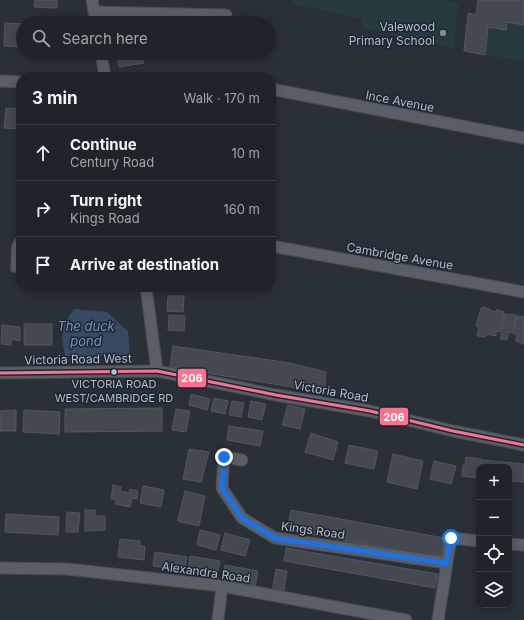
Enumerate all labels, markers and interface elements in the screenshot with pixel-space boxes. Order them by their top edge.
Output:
search box [16,16,276,60]
place label: Valewood Primary School [349,19,435,48]
icon: search [30,27,52,49]
marker: Valewood Primary School [438,28,448,38]
text: Search here [62,29,148,48]
street label: Ince Avenue [364,87,436,115]
text: 3 min [32,88,78,108]
text: Walk · 170 m [184,90,260,106]
text: Continue [70,135,137,154]
icon: ahead [32,142,54,164]
text: 10 m [231,145,260,161]
text: Century Road [70,154,154,170]
text: Turn right [70,191,142,210]
icon: right [32,198,54,220]
text: 160 m [223,201,260,217]
text: Kings Road [70,210,140,226]
street label: Cambridge Avenue [345,239,455,273]
icon: arrive [32,254,54,276]
text: Arrive at destination [70,255,219,274]
water label: The duck pond [57,318,116,349]
street label: Victoria Road West [24,351,132,367]
marker: VICTORIA ROAD WEST/CAMBRIDGE RD [109,367,119,377]
line badge: 206 [177,368,207,388]
text: 206 [181,371,203,385]
place label: VICTORIA ROAD WEST/CAMBRIDGE RD [55,377,173,405]
street label: Victoria Road [292,377,370,405]
line badge: 206 [379,407,409,426]
text: 206 [383,410,405,424]
route end [215,448,233,466]
map controls [476,464,512,608]
button: + [476,464,512,500]
button: − [476,500,512,536]
street label: Kings Road [280,518,346,542]
route start [442,529,460,547]
button: locate [476,536,512,572]
street label: Alexandra Road [161,558,251,586]
button: layers [476,572,512,608]

